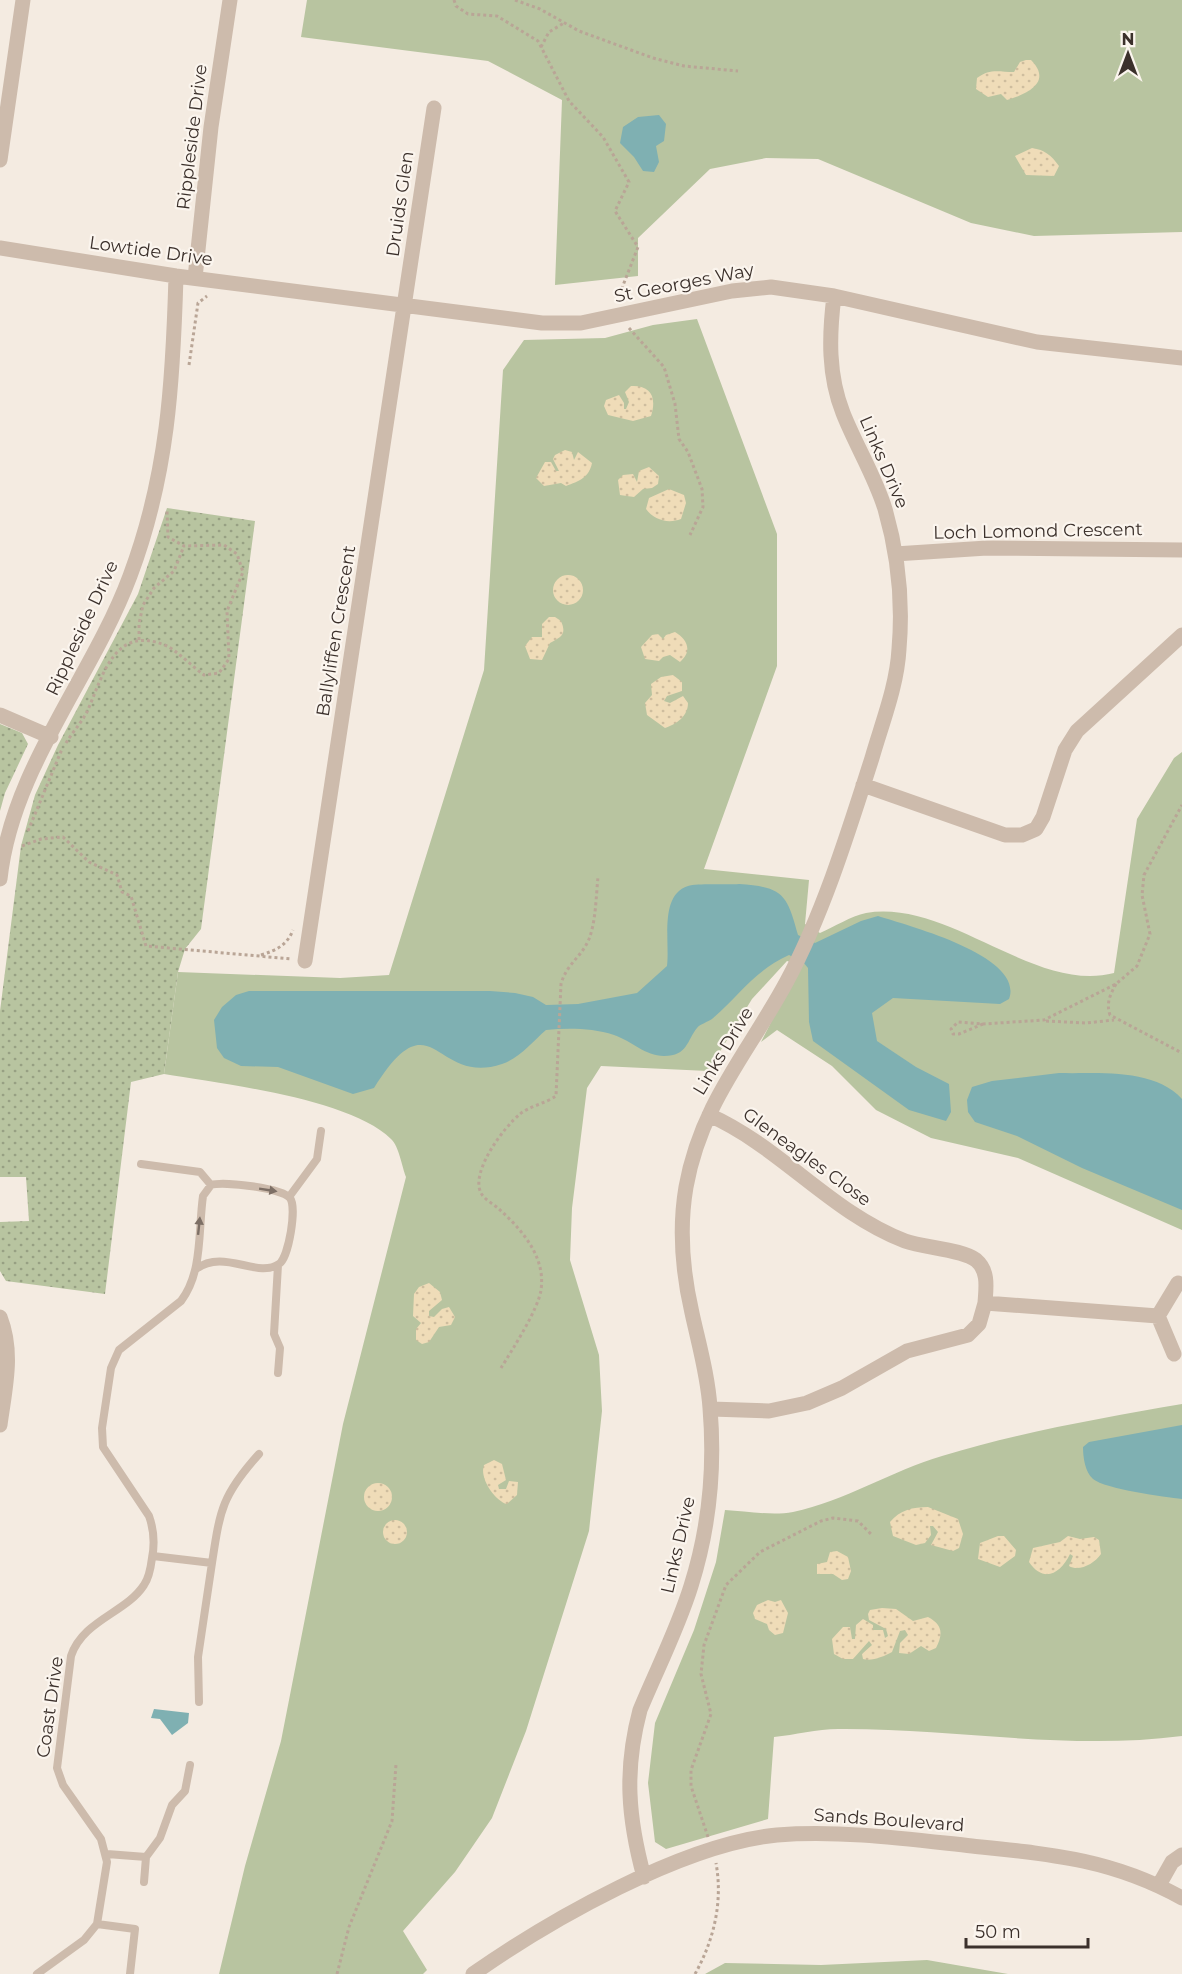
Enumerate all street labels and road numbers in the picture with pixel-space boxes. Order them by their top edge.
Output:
street label: Rippleside Drive [172,63,212,211]
street label: Druids Glen [382,150,418,258]
street label: Lowtide Drive [88,231,214,271]
street label: St Georges Way [612,259,756,307]
street label: Links Drive [855,412,913,512]
street label: Loch Lomond Crescent [933,518,1143,544]
street label: Ballyliffen Crescent [312,544,360,718]
street label: Rippleside Drive [41,557,123,699]
street label: Links Drive [688,1003,758,1099]
street label: Gleneagles Close [739,1103,876,1211]
street label: Links Drive [656,1494,700,1596]
street label: Coast Drive [32,1655,68,1759]
street label: Sands Boulevard [813,1804,965,1836]

